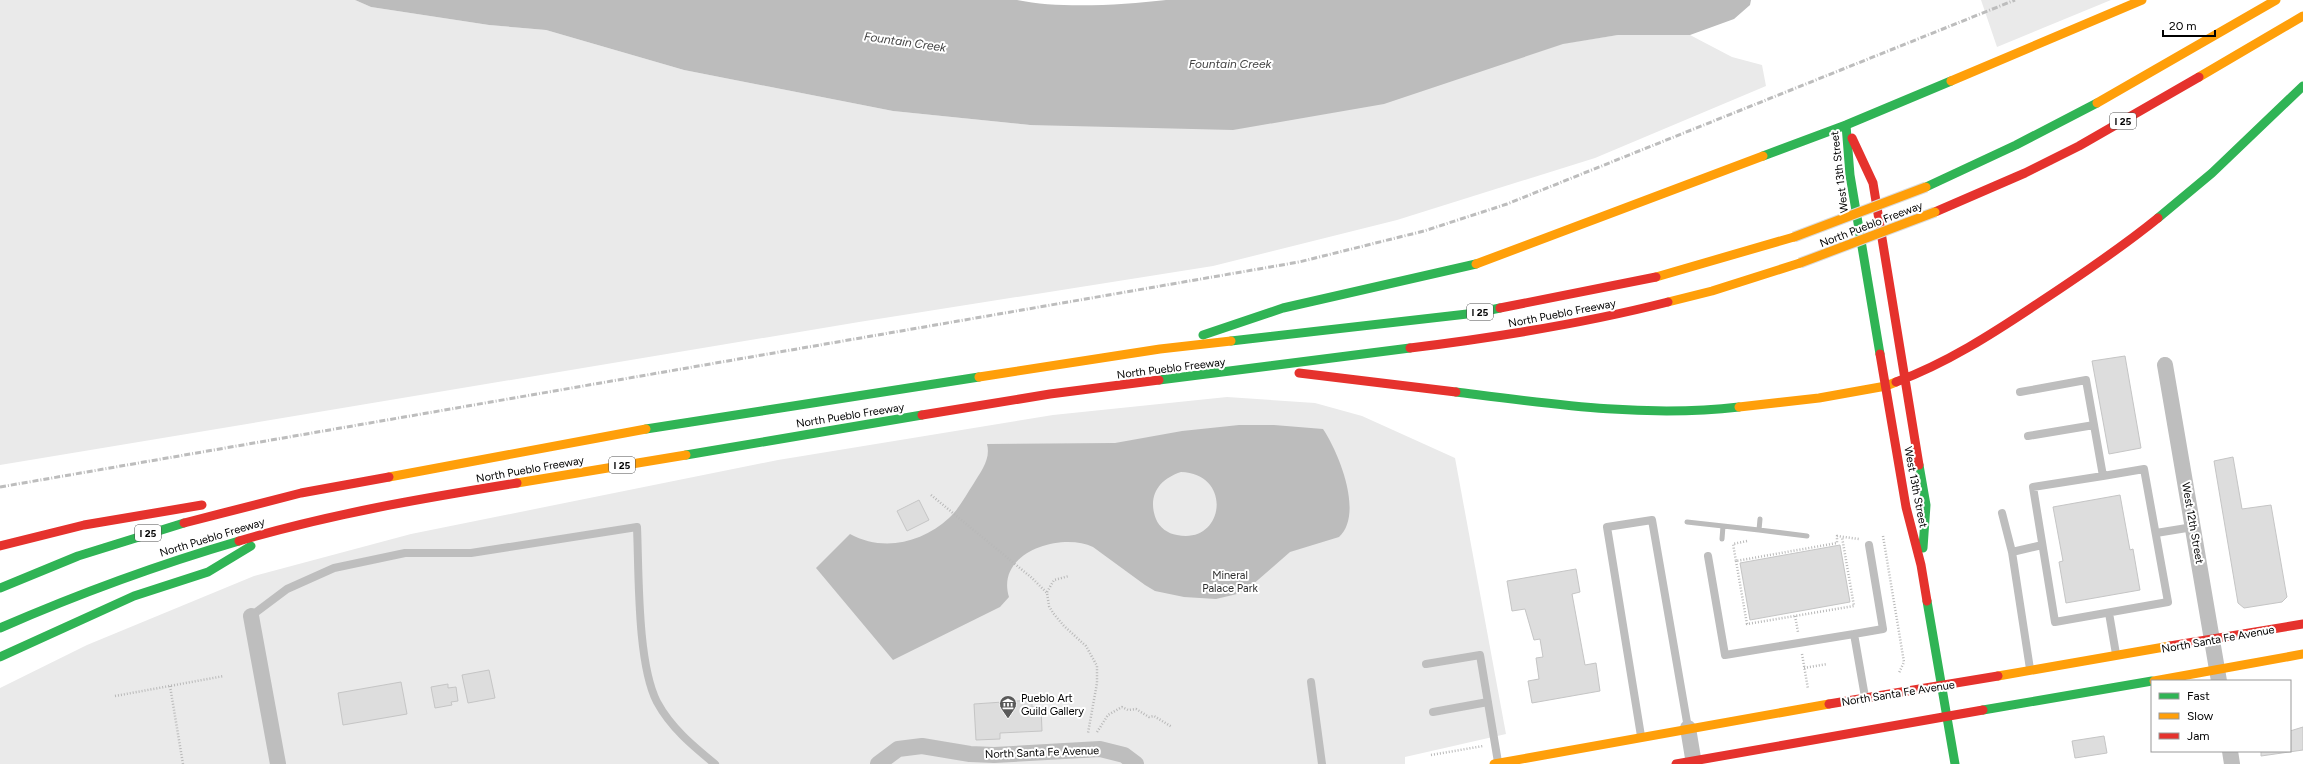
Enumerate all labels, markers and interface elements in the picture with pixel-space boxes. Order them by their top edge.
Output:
scale bar [2163,12,2215,38]
text: 20 m [2169,19,2197,33]
water label: Fountain Creek [863,29,948,55]
water label: Fountain Creek [1189,57,1272,71]
road number: I 25 [2110,113,2136,129]
street label: West 13th Street [1828,130,1851,214]
street label: North Pueblo Freeway [1818,199,1925,250]
street label: North Pueblo Freeway [1507,297,1617,330]
road number: I 25 [1467,304,1493,320]
street label: North Pueblo Freeway [1116,355,1226,382]
street label: North Pueblo Freeway [795,400,905,430]
street label: West 13th Street [1901,445,1930,529]
street label: North Pueblo Freeway [475,454,585,485]
road number: I 25 [609,457,635,473]
street label: West 12th Street [2179,481,2206,565]
street label: North Pueblo Freeway [158,515,267,560]
road number: I 25 [135,525,161,541]
park label: Mineral Palace Park [1202,569,1258,595]
street label: North Santa Fe Avenue [2161,623,2276,656]
street label: North Santa Fe Avenue [1841,678,1956,709]
legend [2151,680,2291,752]
text: Fast [2187,689,2210,703]
place label: Pueblo Art Guild Gallery [1021,692,1084,718]
museum icon: Pueblo Art Guild Gallery [998,694,1018,719]
text: Slow [2187,709,2214,723]
text: Jam [2187,729,2210,743]
street label: North Santa Fe Avenue [985,744,1099,761]

